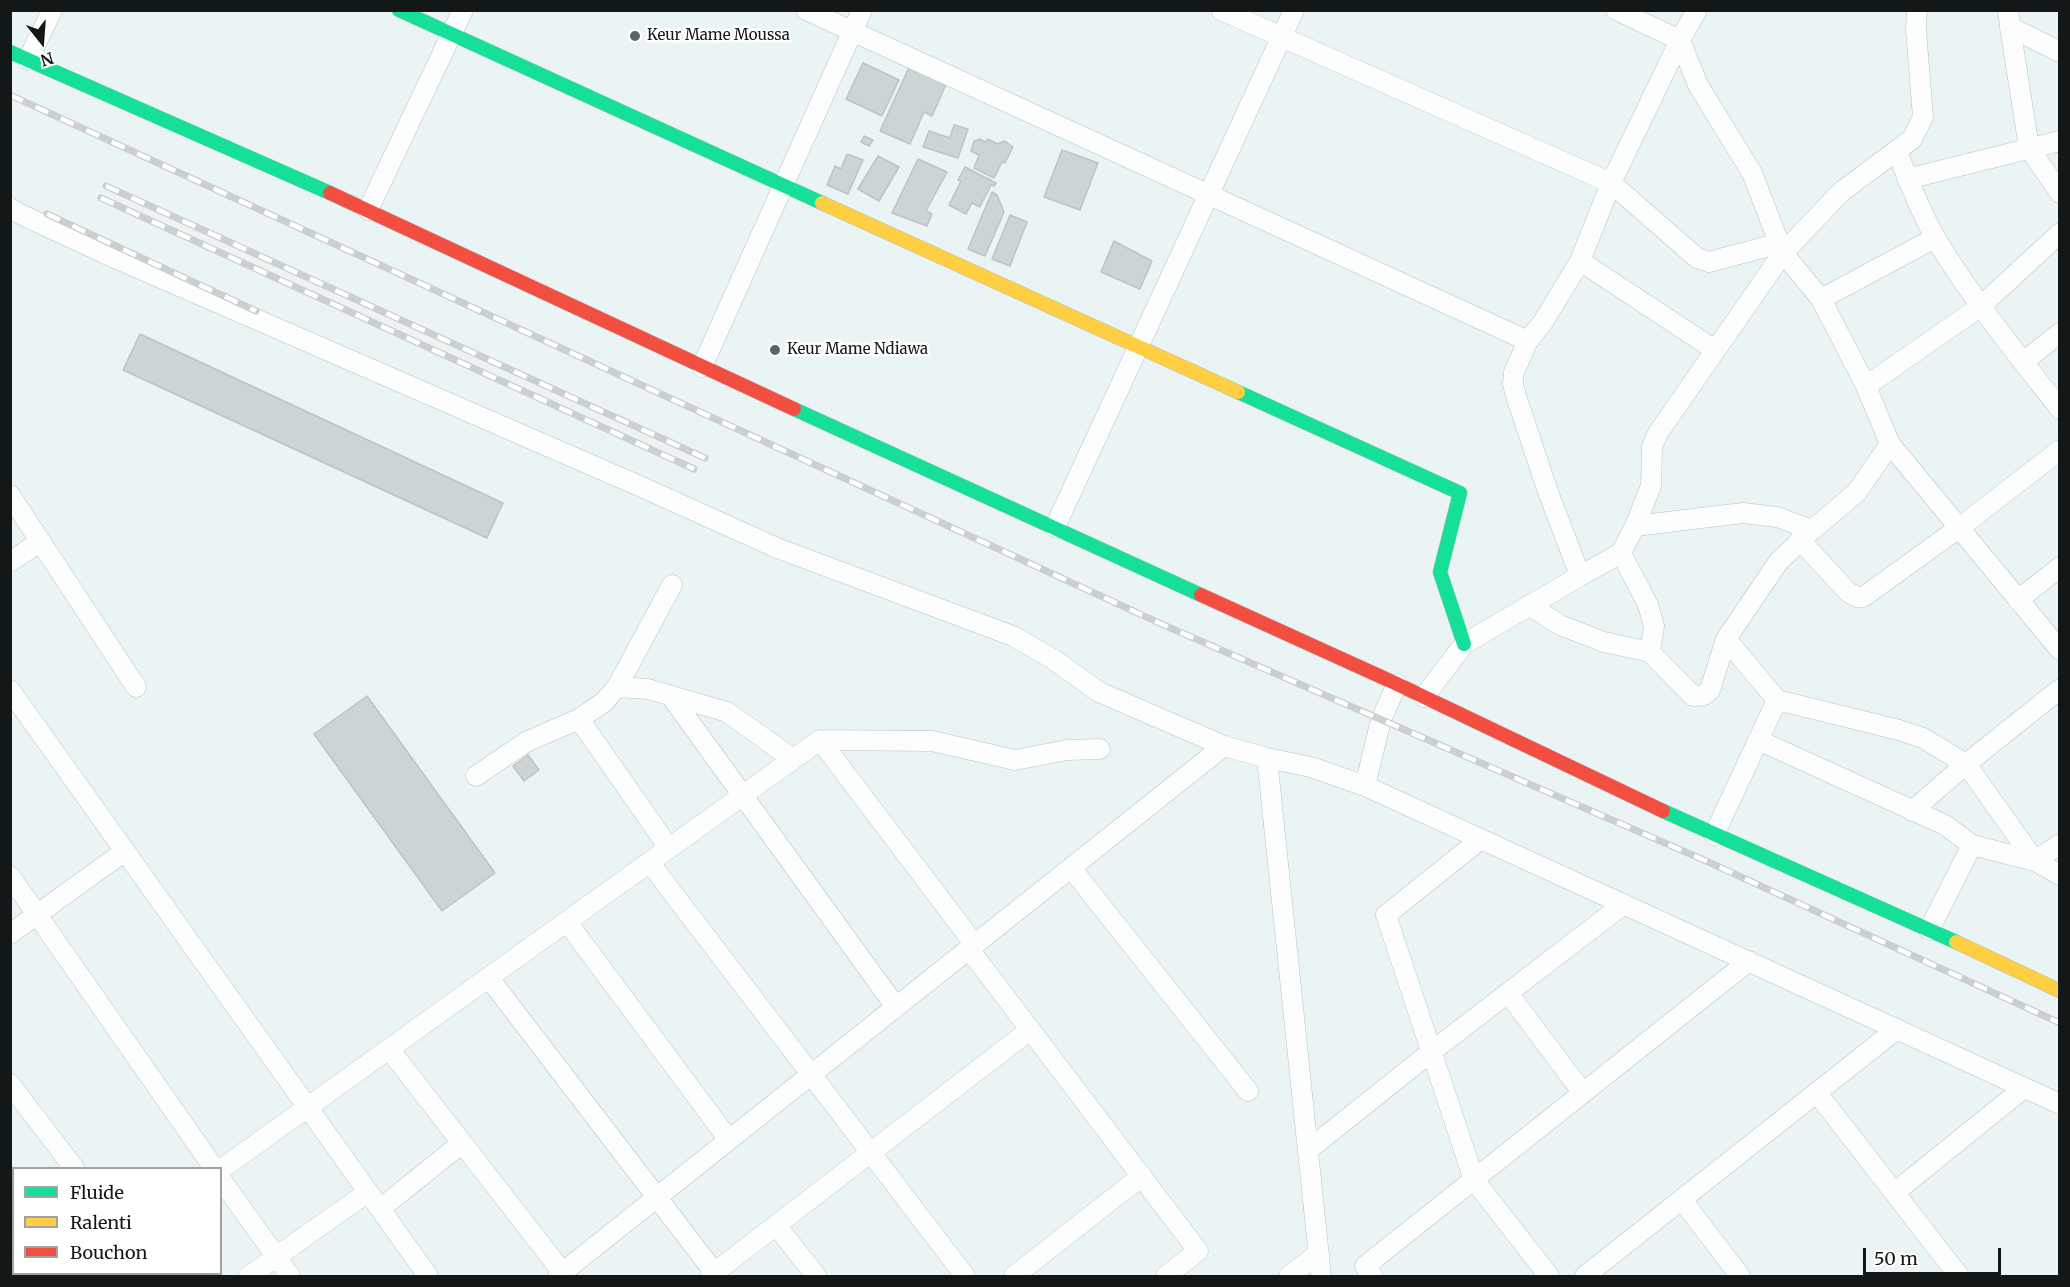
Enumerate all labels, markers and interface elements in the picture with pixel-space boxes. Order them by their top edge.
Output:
north arrow [12,12,72,72]
place label: Keur Mame Moussa [647,27,790,45]
marker: Keur Mame Moussa [628,29,642,43]
text: N [38,48,56,71]
place label: Keur Mame Ndiawa [787,341,928,359]
marker: Keur Mame Ndiawa [768,343,782,357]
legend [12,1167,222,1275]
text: Fluide [70,1181,124,1204]
text: Ralenti [70,1211,132,1234]
scale bar [1866,1236,2004,1274]
text: Bouchon [70,1241,147,1264]
text: 50 m [1874,1247,1918,1270]

